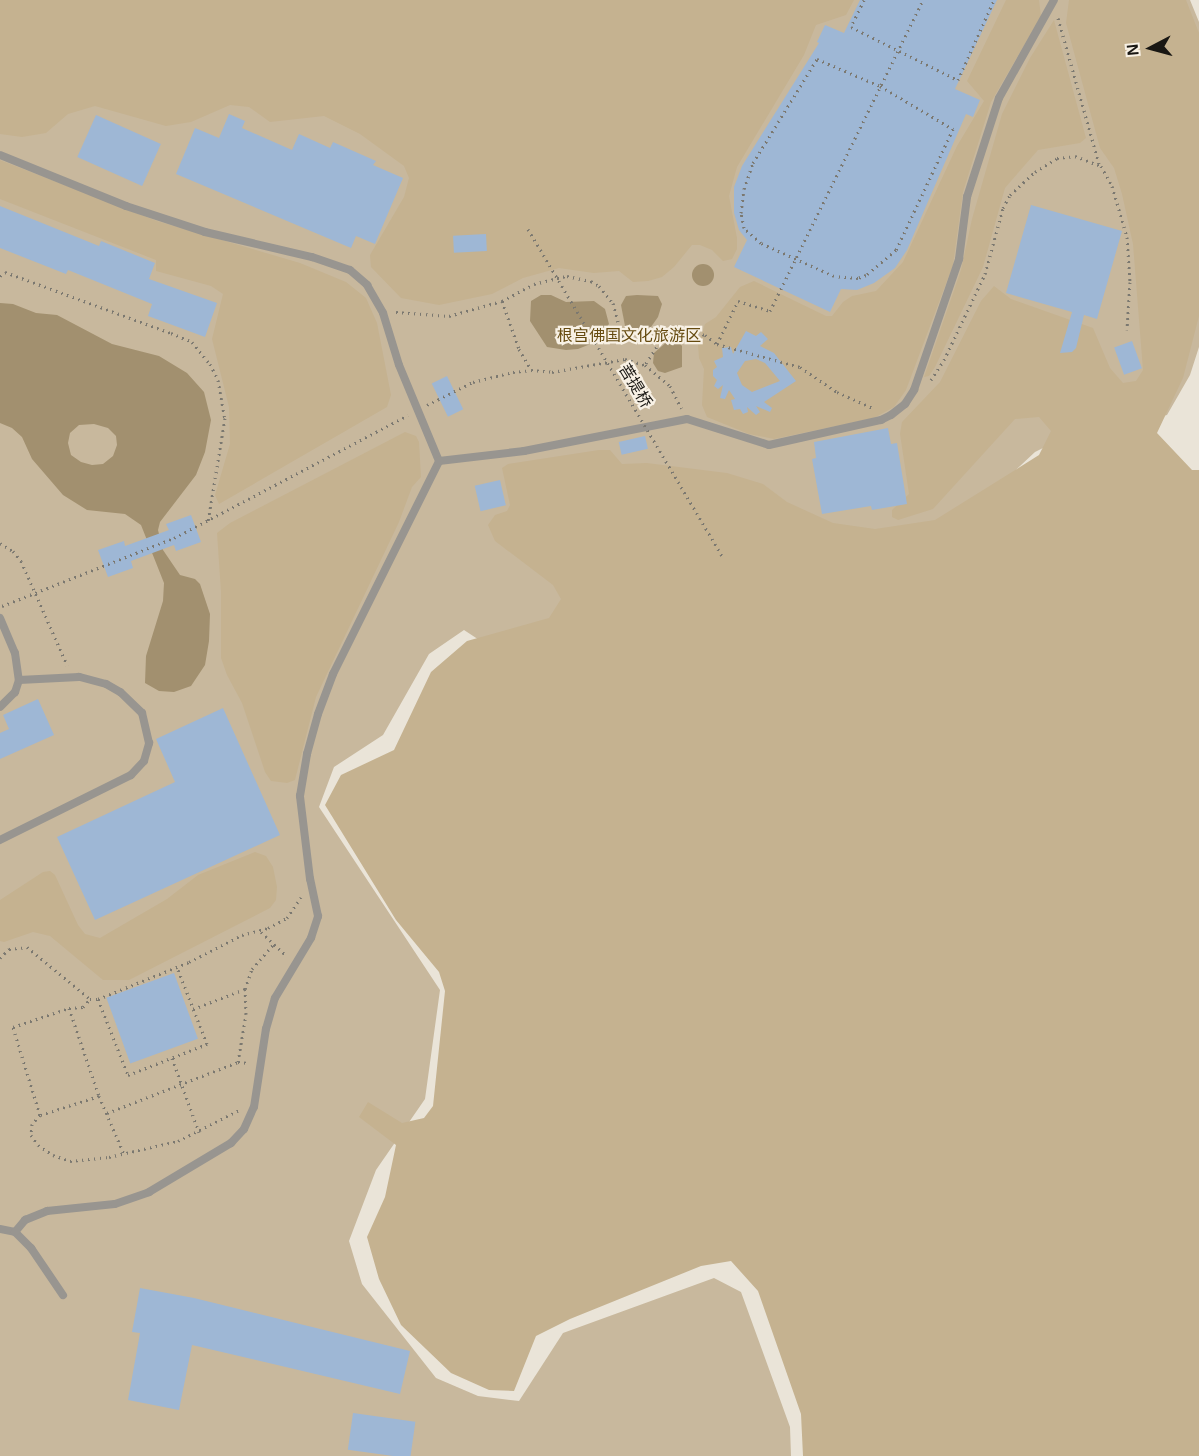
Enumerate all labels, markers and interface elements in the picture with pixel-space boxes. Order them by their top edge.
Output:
north arrow [1121,18,1181,78]
text: N [1124,43,1142,57]
park label: 根宫佛国文化旅游区 [557,326,701,346]
street label: 菩提桥 [614,360,656,412]

